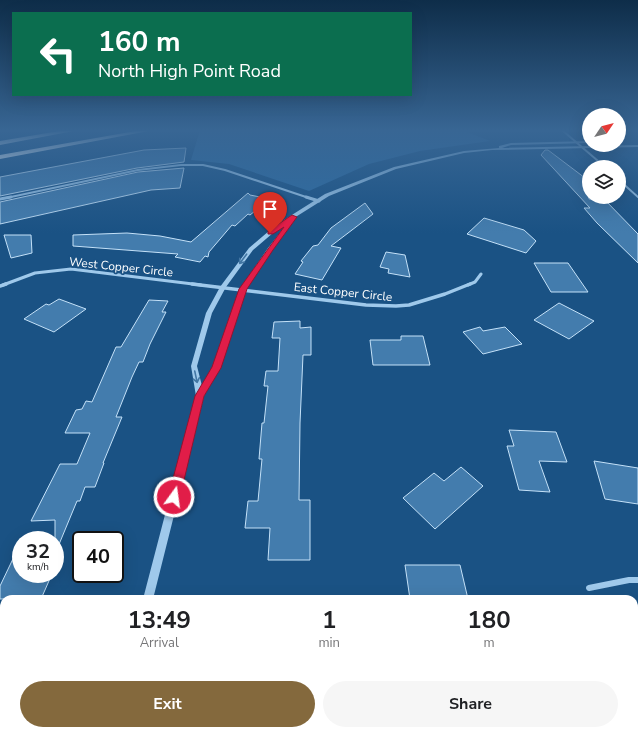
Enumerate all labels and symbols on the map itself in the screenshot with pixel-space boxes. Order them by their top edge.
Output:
north arrow [582,108,626,152]
pin [253,192,287,233]
street label: West Copper Circle [68,254,174,280]
one-way arrow [239,254,248,265]
street label: East Copper Circle [293,279,393,305]
one-way arrow [192,370,200,383]
position arrow [153,476,195,518]
speed limit sign: 40 [72,531,124,583]

